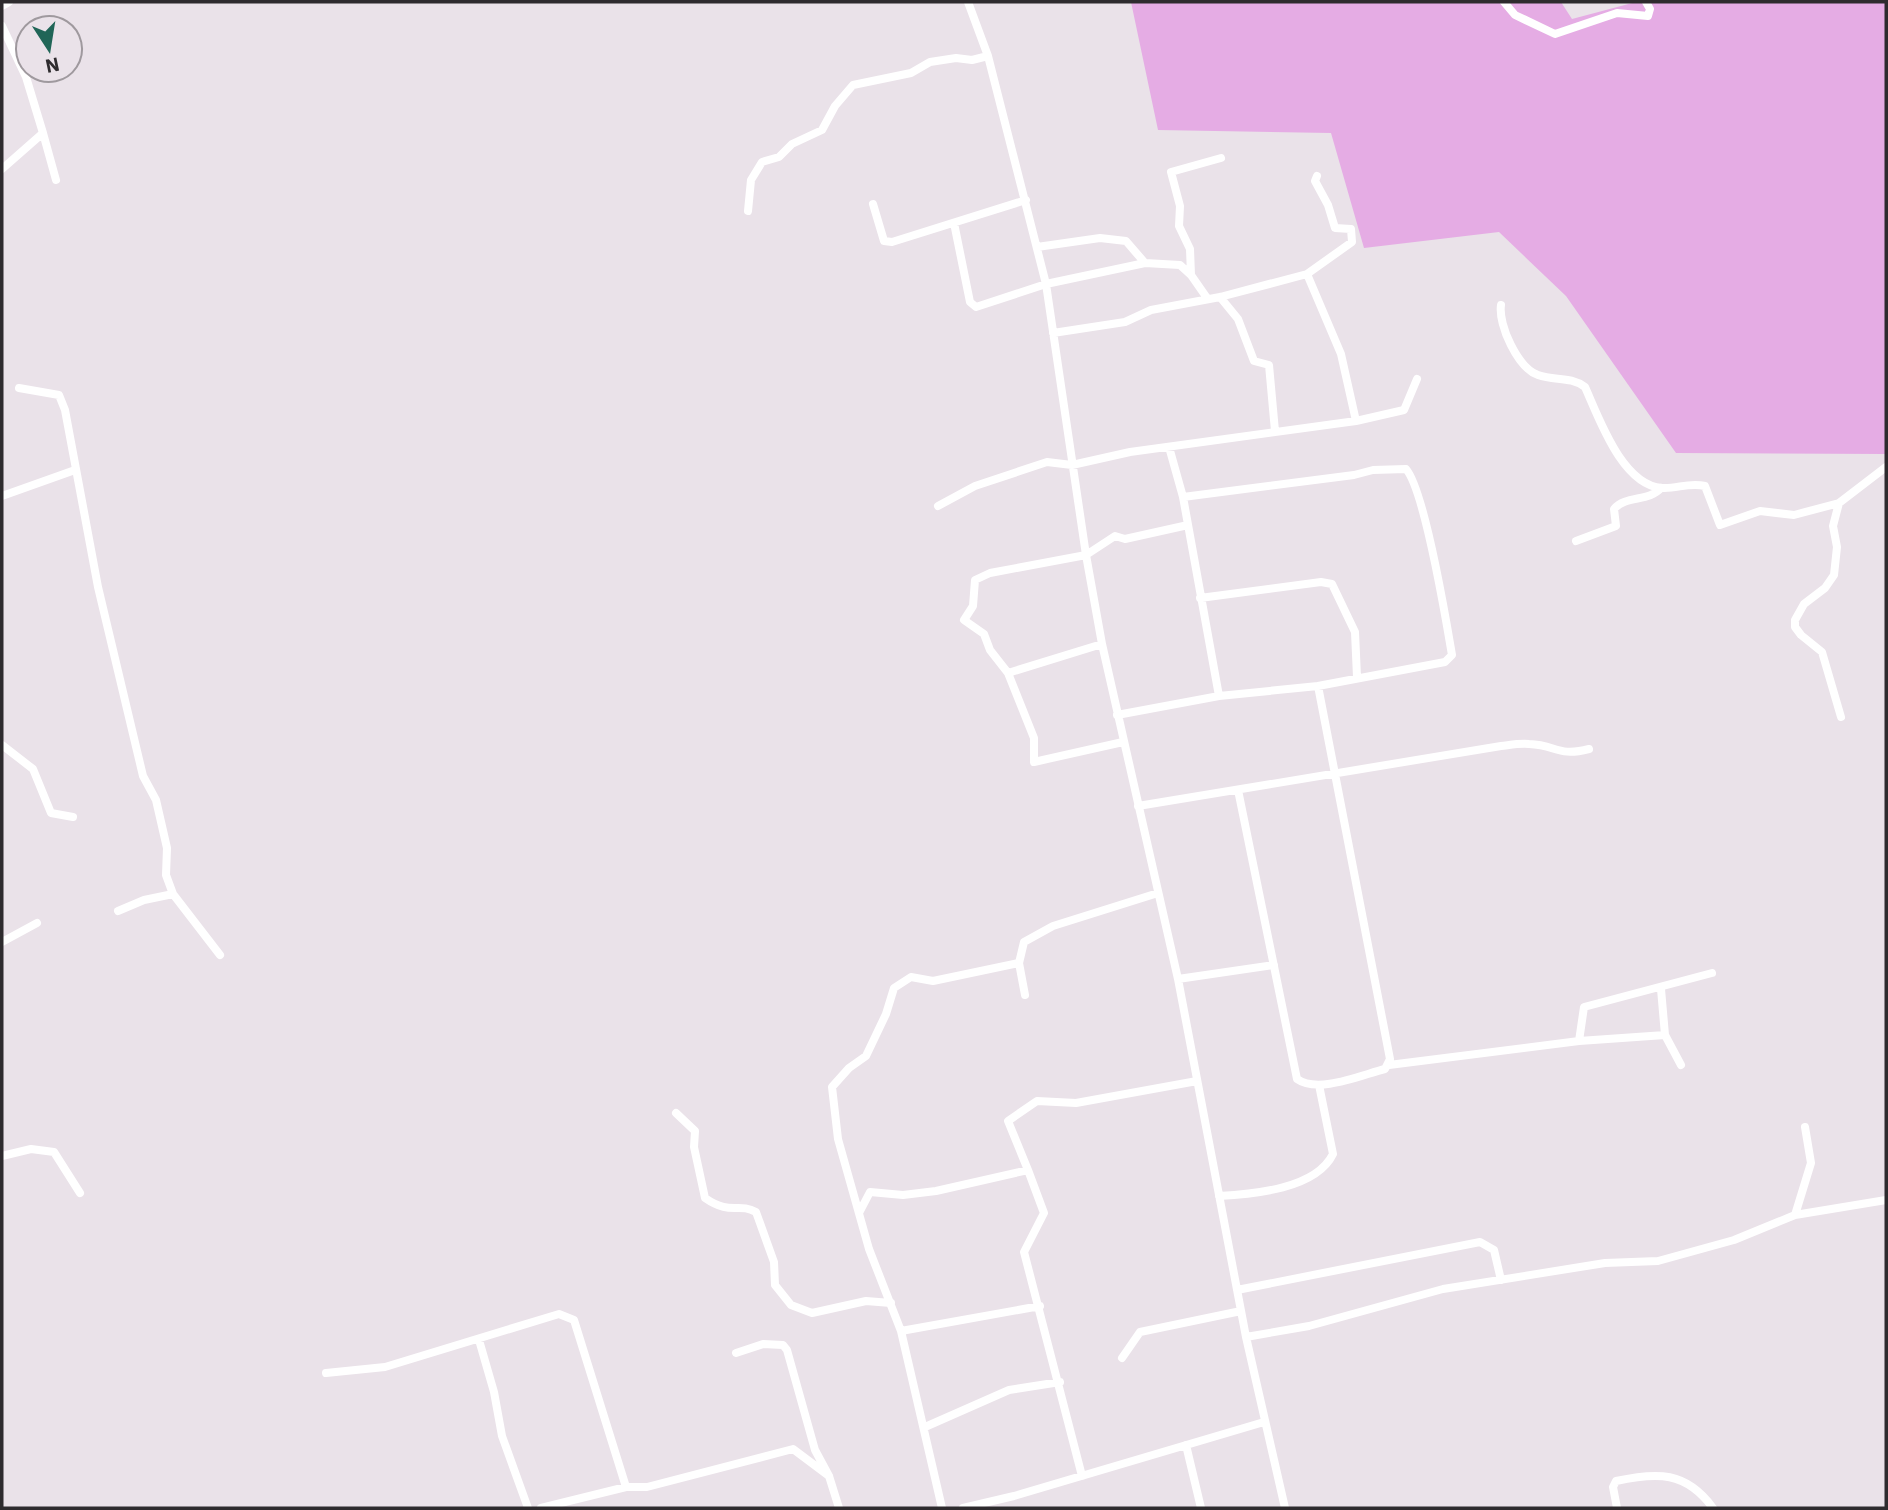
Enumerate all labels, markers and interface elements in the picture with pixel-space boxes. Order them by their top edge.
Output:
north arrow [14,14,84,84]
text: N [43,52,62,79]

